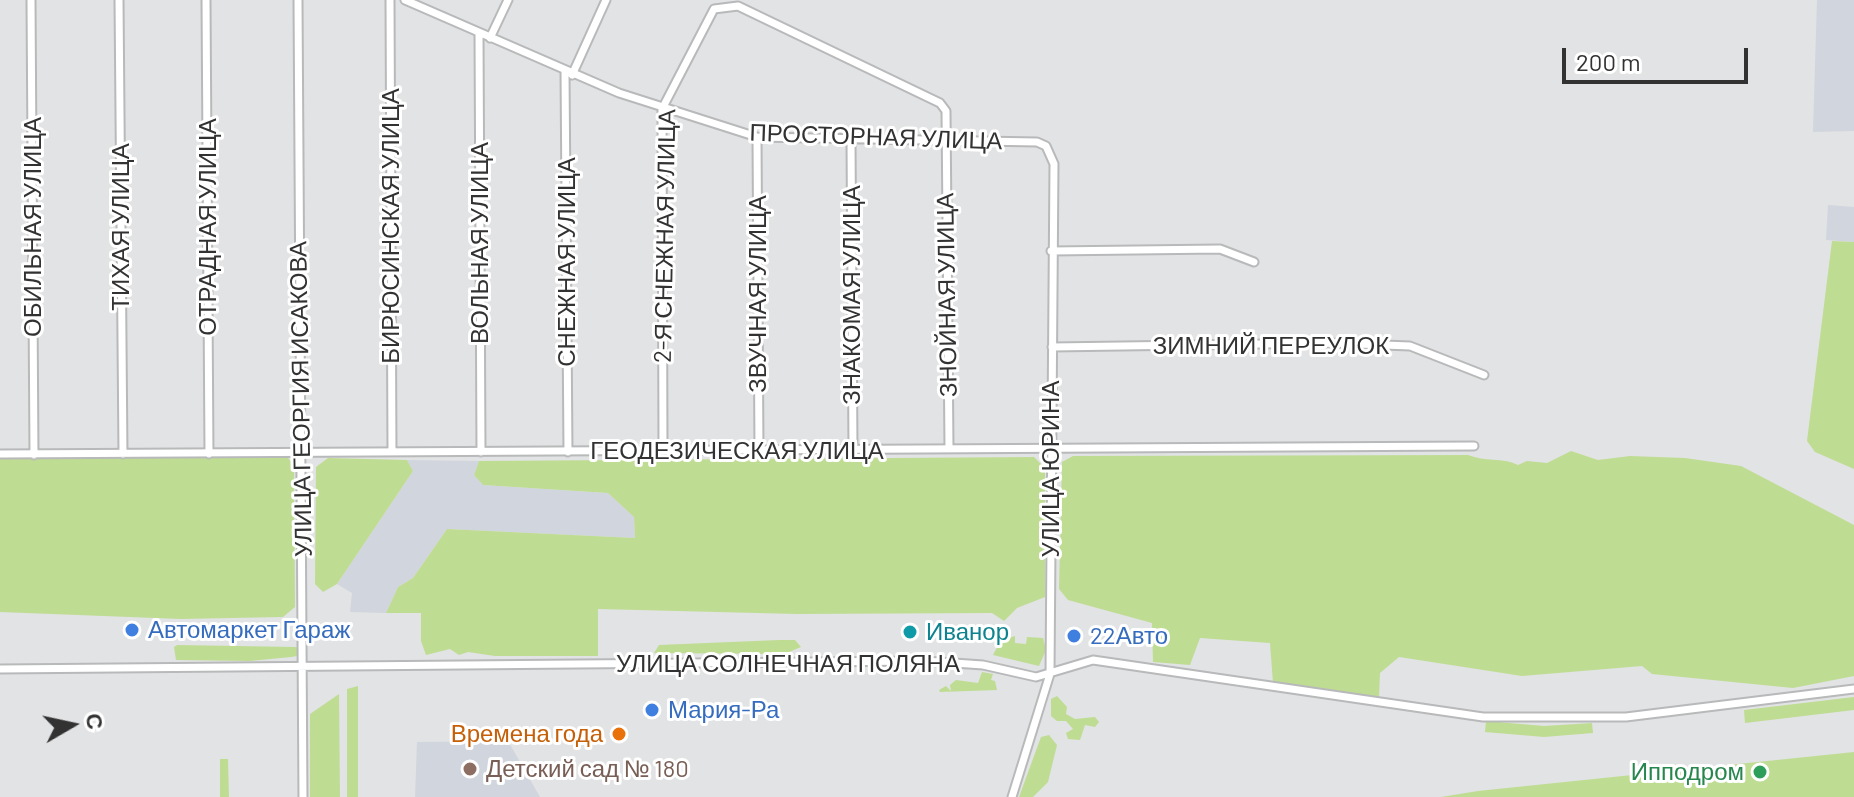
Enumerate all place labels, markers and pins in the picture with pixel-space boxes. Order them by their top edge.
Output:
place label: Автомаркет Гараж [148,616,350,644]
place label: Иванор [926,618,1009,646]
marker: Автомаркет Гараж [123,621,141,639]
place label: 22Авто [1090,622,1168,650]
marker: Иванор [901,623,919,641]
marker: 22Авто [1065,627,1083,645]
place label: Мария-Ра [668,696,779,724]
marker: Мария-Ра [643,701,661,719]
place label: Времена года [451,720,603,748]
marker: Времена года [610,725,628,743]
place label: Детский сад № 180 [486,755,689,783]
place label: Ипподром [1631,758,1744,786]
marker: Детский сад № 180 [461,760,479,778]
marker: Ипподром [1751,763,1769,781]

